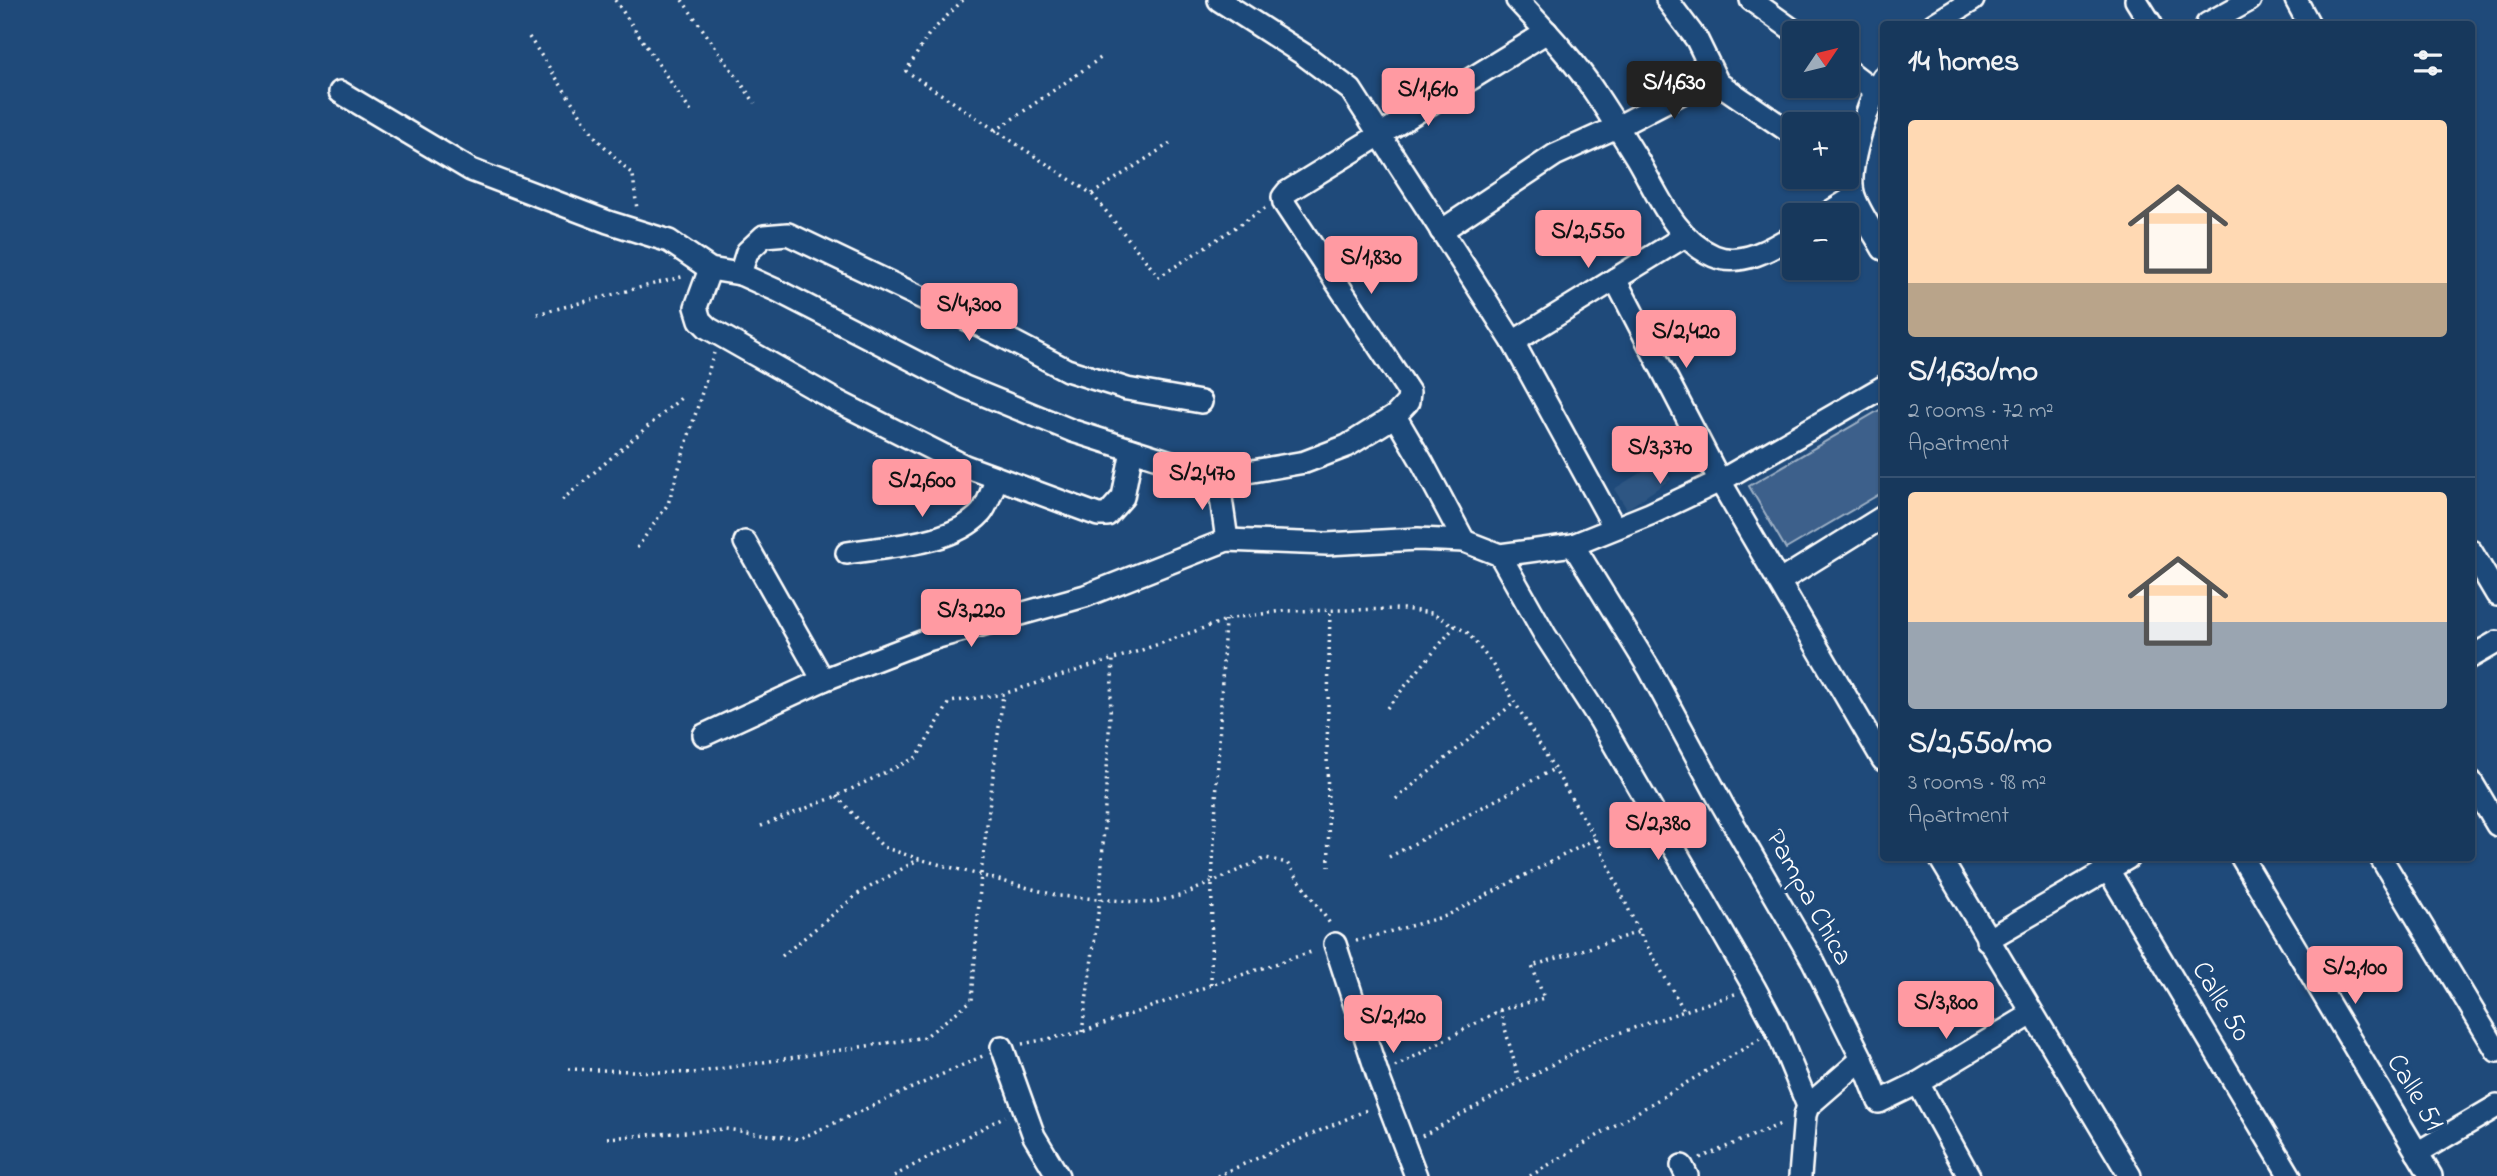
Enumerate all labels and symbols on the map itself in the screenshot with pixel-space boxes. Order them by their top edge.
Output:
north arrow [1782,21,1858,98]
pin: S/1,630 [1609,61,1739,121]
pin: S/1,610 [1363,68,1493,128]
pin: S/2,550 [1523,210,1653,270]
pin: S/1,830 [1306,236,1436,296]
pin: S/4,300 [904,284,1034,343]
pin: S/2,420 [1621,310,1751,370]
pin: S/3,370 [1595,426,1725,486]
pin: S/2,470 [1137,452,1267,512]
pin: S/2,600 [857,460,987,519]
pin: S/3,220 [906,590,1036,649]
pin: S/2,380 [1593,802,1723,862]
street label: Pampa Chica [1754,822,1862,974]
pin: S/2,100 [2290,946,2420,1006]
street label: Calle 50 [2180,954,2260,1050]
pin: S/3,800 [1881,982,2011,1041]
pin: S/2,120 [1328,996,1458,1055]
street label: Calle 51 [2375,1046,2453,1140]

